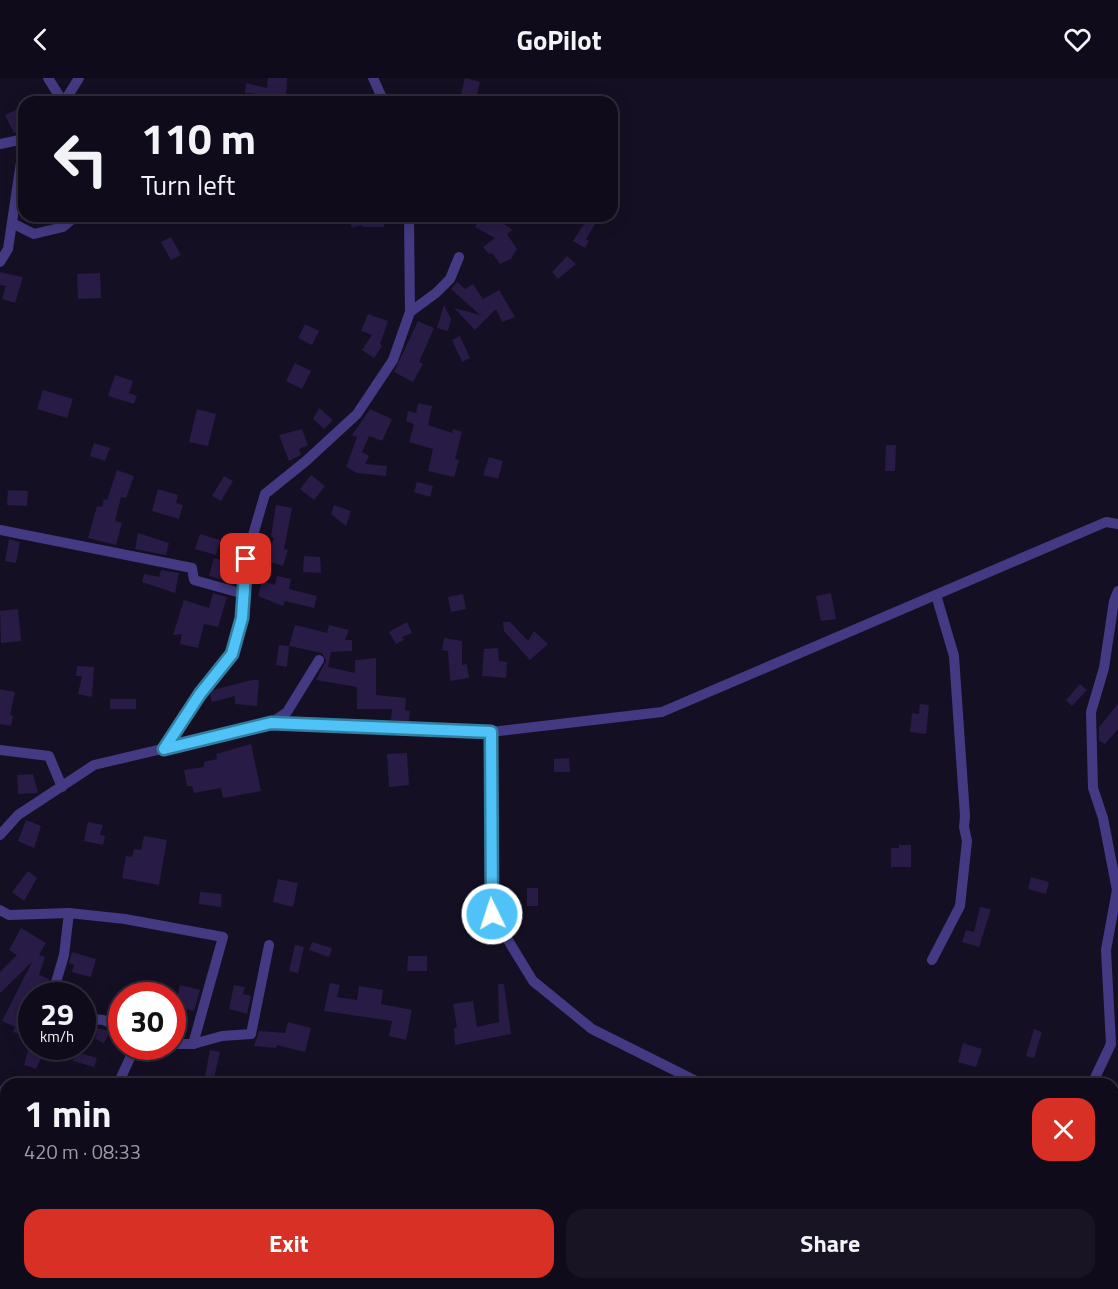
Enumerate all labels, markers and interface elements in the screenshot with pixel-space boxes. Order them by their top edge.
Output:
text: GoPilot [516,19,602,60]
icon: back [24,23,57,56]
icon: heart [1061,23,1094,56]
text: 110 m [141,106,256,170]
icon: left [42,120,120,198]
text: Turn left [141,164,235,205]
pin [220,533,271,584]
icon: arrive [229,542,262,575]
position arrow [460,882,524,946]
speed limit sign: 30 [108,982,186,1060]
text: 29 [40,991,74,1037]
text: km/h [40,1025,74,1048]
text: 1 min [24,1086,111,1141]
button: close [1032,1098,1095,1161]
text: 420 m · 08:33 [24,1136,141,1167]
button: Exit [24,1209,554,1278]
button: Share [566,1209,1095,1278]

